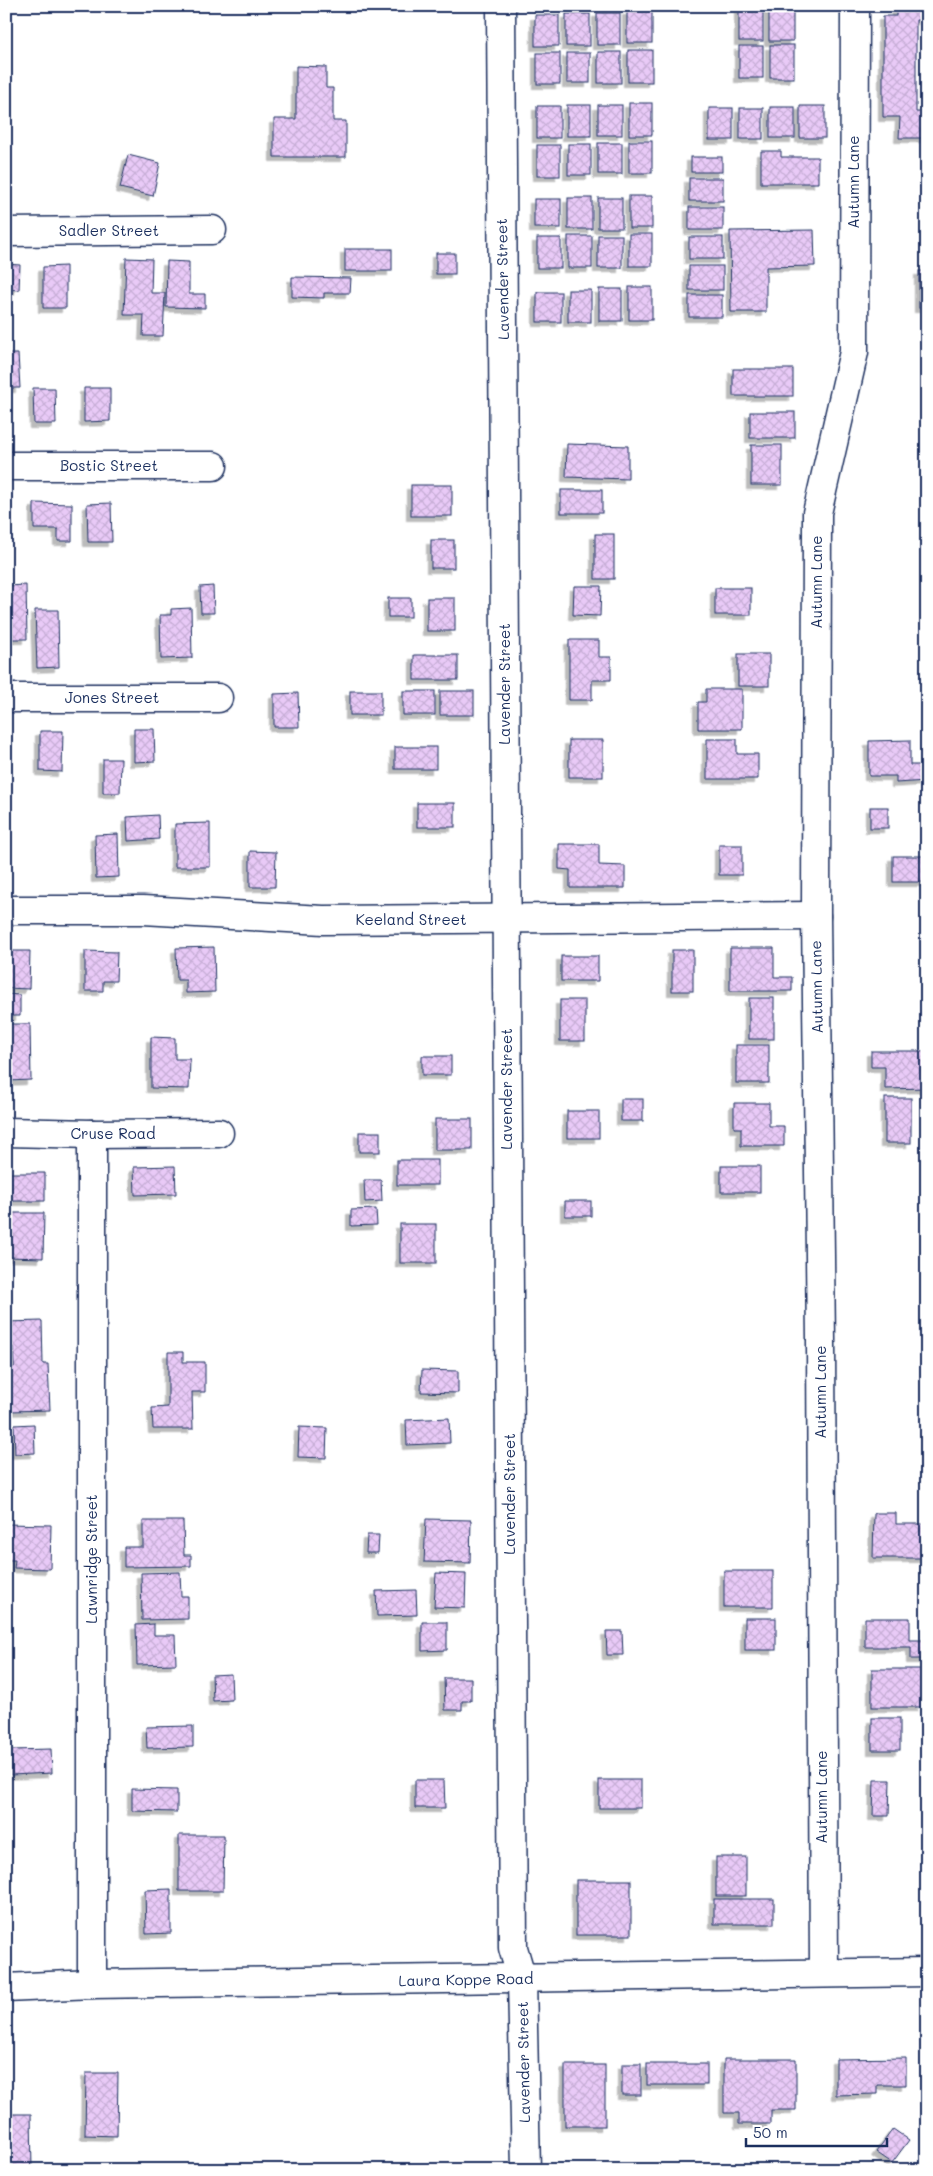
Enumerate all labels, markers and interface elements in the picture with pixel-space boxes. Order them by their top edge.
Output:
street label: Autumn Lane [843,135,863,229]
street label: Lavender Street [491,218,513,340]
street label: Sadler Street [59,220,159,240]
street label: Bostic Street [60,455,158,475]
street label: Autumn Lane [806,535,826,629]
street label: Lavender Street [494,623,514,745]
street label: Jones Street [65,687,159,707]
street label: Keeland Street [355,909,467,929]
street label: Autumn Lane [805,940,827,1034]
street label: Lavender Street [496,1028,516,1150]
street label: Cruse Road [70,1123,156,1143]
street label: Autumn Lane [810,1345,830,1439]
street label: Lavender Street [499,1433,519,1555]
street label: Lawnridge Street [81,1494,101,1624]
street label: Autumn Lane [811,1750,831,1844]
street label: Laura Koppe Road [398,1968,534,1990]
street label: Lavender Street [512,2001,534,2123]
scale bar [746,2116,887,2148]
text: 50 m [753,2122,788,2142]

